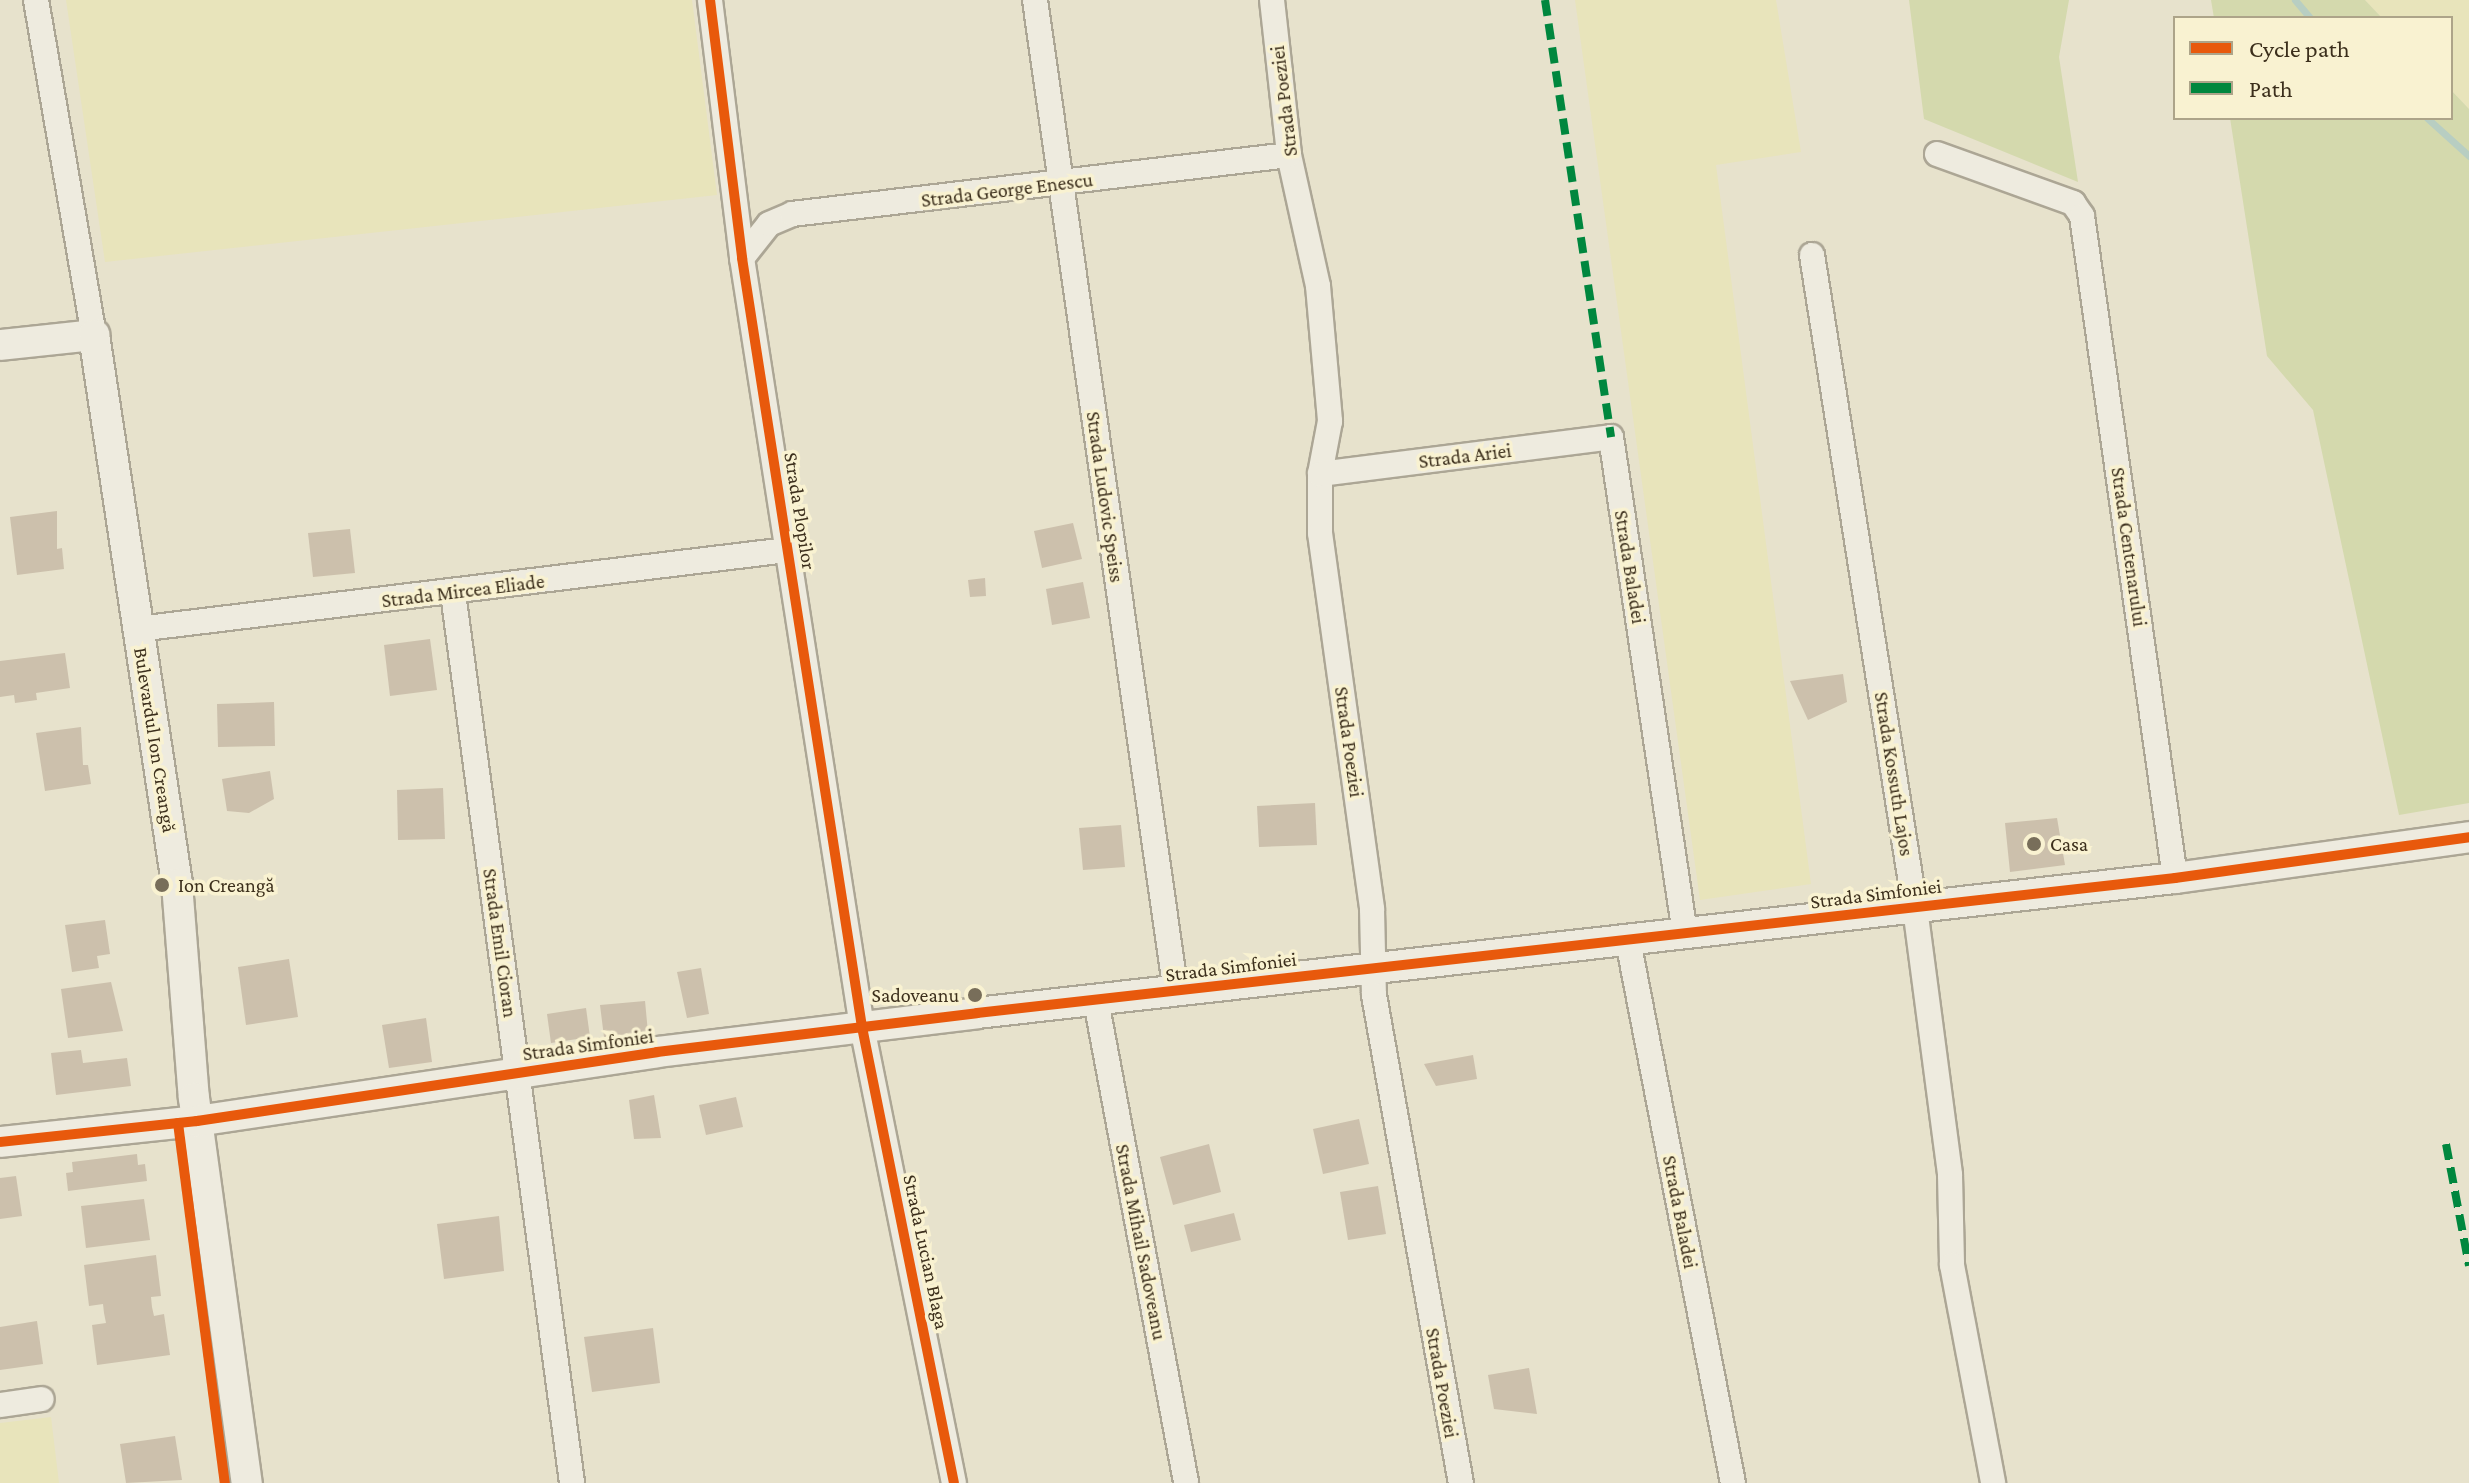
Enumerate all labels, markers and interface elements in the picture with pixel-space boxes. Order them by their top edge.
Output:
legend [2173,16,2453,120]
text: Cycle path [2249,35,2350,62]
street label: Strada Poeziei [1265,44,1303,158]
text: Path [2249,75,2293,102]
street label: Strada George Enescu [920,168,1094,212]
street label: Strada Ludovic Speiss [1081,410,1129,584]
street label: Strada Ariei [1417,438,1513,474]
street label: Strada Plopilor [779,450,821,572]
street label: Strada Centenarului [2106,466,2152,628]
street label: Strada Baladei [1609,508,1651,626]
street label: Strada Mircea Eliade [380,569,546,613]
street label: Bulevardul Ion Creangă [129,646,181,834]
street label: Strada Poeziei [1329,685,1369,799]
street label: Strada Kossuth Lajos [1869,690,1919,858]
place label: Casa [2050,832,2088,856]
marker: Casa [2025,835,2043,853]
street label: Strada Emil Cioran [478,867,522,1019]
place label: Ion Creangă [178,873,275,897]
street label: Strada Simfoniei [1809,874,1943,914]
marker: Ion Creangă [153,876,171,894]
street label: Strada Simfoniei [1164,947,1298,987]
place label: Sadoveanu [872,983,959,1007]
marker: Sadoveanu [966,986,984,1004]
street label: Strada Simfoniei [521,1024,655,1066]
street label: Strada Mihail Sadoveanu [1110,1142,1172,1342]
street label: Strada Baladei [1657,1153,1703,1271]
street label: Strada Lucian Blaga [898,1172,954,1332]
street label: Strada Poeziei [1420,1326,1464,1440]

